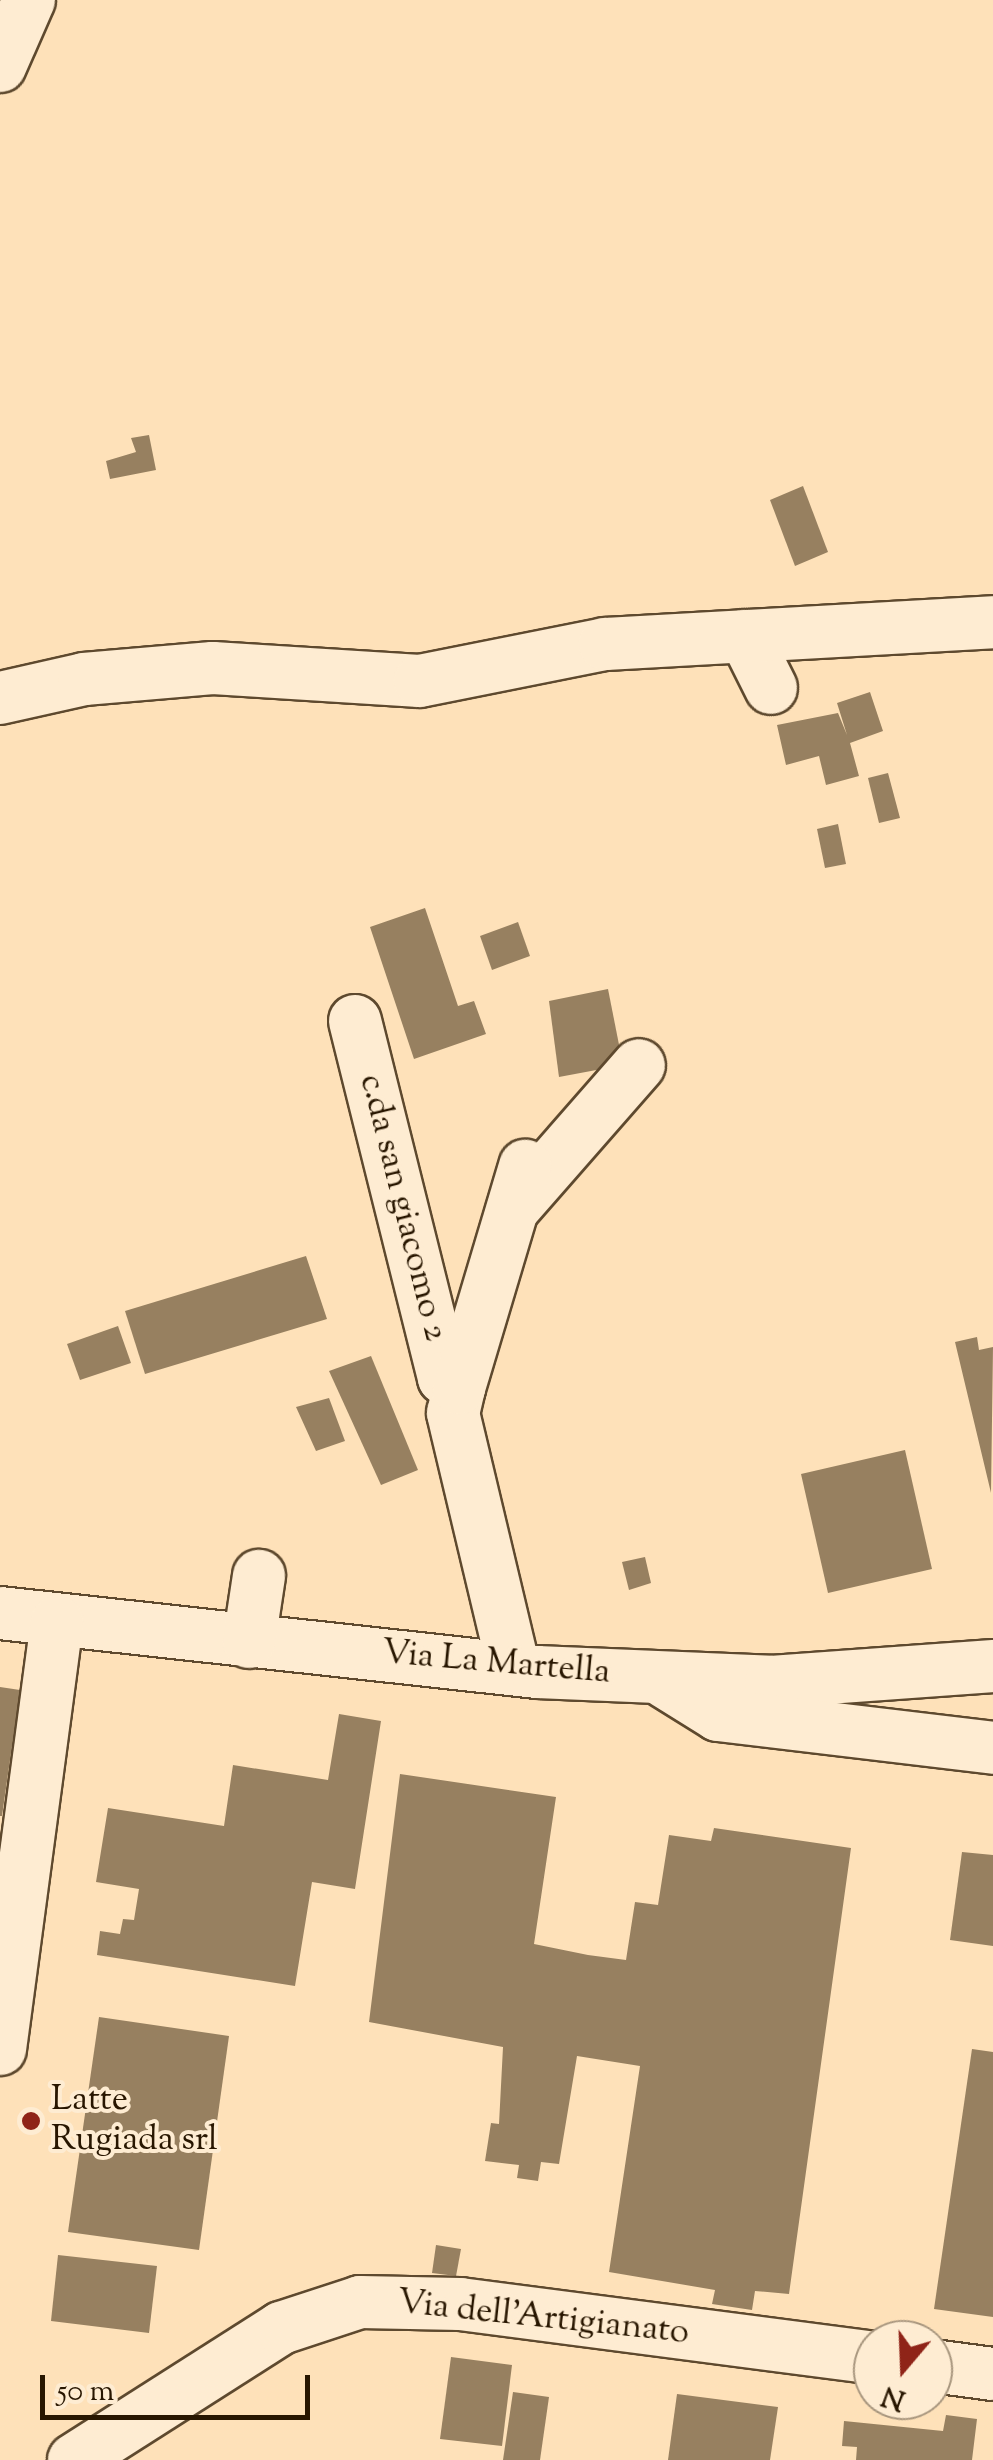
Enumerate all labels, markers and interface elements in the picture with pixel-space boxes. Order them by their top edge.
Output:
street label: c.da san giacomo 2 [349,1070,455,1346]
street label: Via La Martella [380,1633,612,1695]
place label: Latte Rugiada srl [51,2080,218,2162]
marker: Latte Rugiada srl [20,2110,42,2132]
street label: Via dell'Artigianato [395,2283,691,2355]
north arrow [853,2320,953,2420]
scale bar [45,2355,315,2417]
text: 50 m [57,2371,114,2414]
text: N [877,2374,911,2419]

